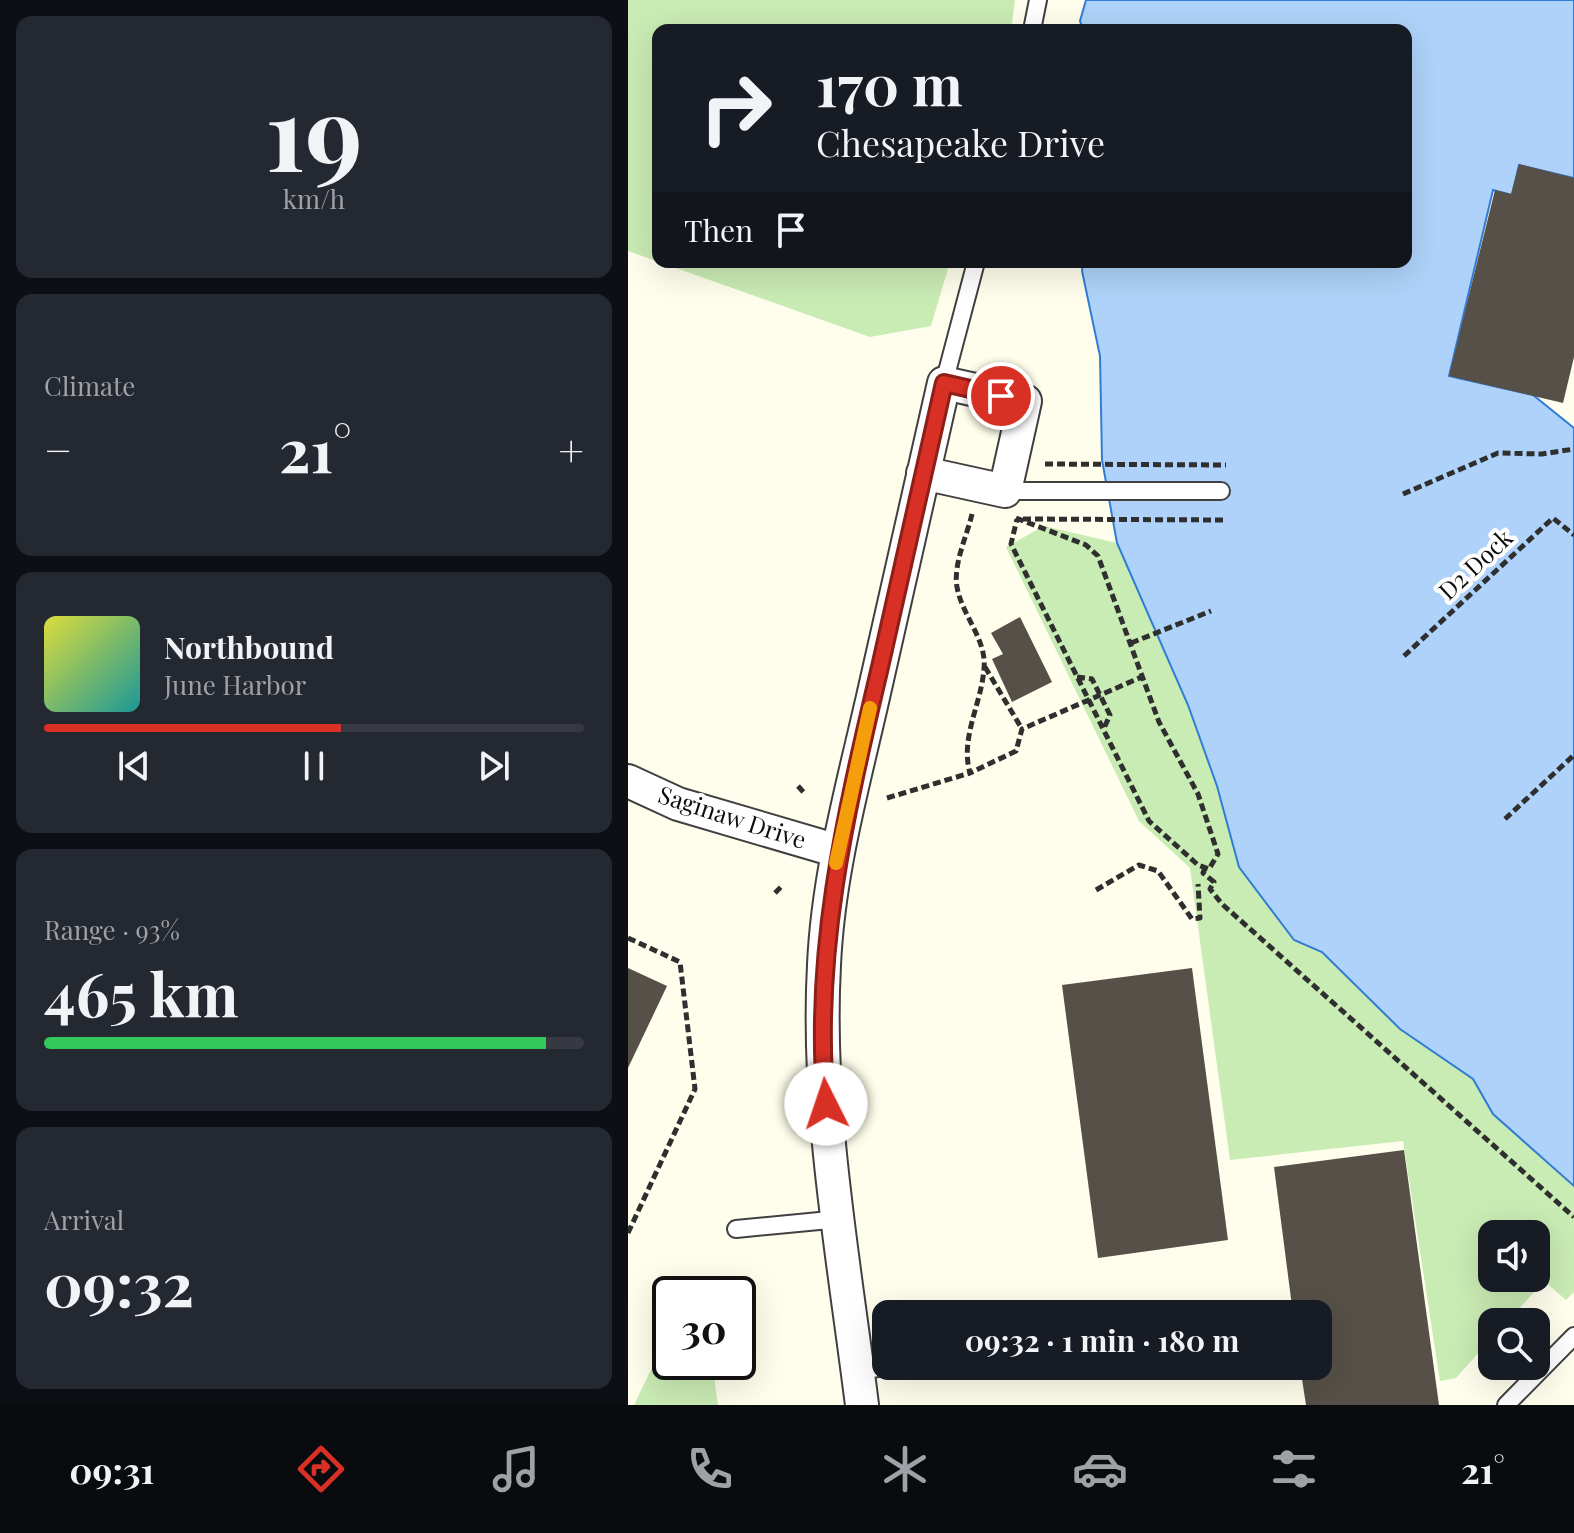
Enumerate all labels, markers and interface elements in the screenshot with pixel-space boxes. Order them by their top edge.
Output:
text: 170 m [816,46,963,121]
icon: right [684,56,788,160]
text: 19 [265,59,363,198]
text: Chesapeake Drive [816,118,1105,166]
text: km/h [283,181,345,216]
icon: arrive [769,208,813,252]
text: Then [684,210,753,250]
pin [967,362,1035,430]
text: Climate [44,368,135,403]
icon: arrive [979,374,1023,418]
text: 21° [279,408,352,488]
text: − [44,419,72,478]
text: + [558,419,584,478]
street label: D2 Dock [1431,521,1519,606]
text: Northbound [164,627,334,667]
text: June Harbor [164,667,306,702]
icon: previous [112,744,156,788]
icon: pause [292,744,336,788]
icon: next [472,744,516,788]
street label: Saginaw Drive [655,777,810,855]
text: Range · 93% [44,912,180,947]
text: 465 km [44,952,239,1032]
position arrow [784,1062,868,1146]
text: Arrival [44,1202,124,1237]
map controls [1478,1220,1550,1380]
button: sound [1478,1220,1550,1292]
text: 09:32 [44,1242,194,1322]
speed limit sign: 30 [652,1276,756,1380]
button: search [1478,1308,1550,1380]
text: 09:32 · 1 min · 180 m [965,1320,1239,1360]
icon: directions [293,1441,349,1497]
icon: music [488,1441,544,1497]
icon: phone [682,1441,738,1497]
icon: climate [877,1441,933,1497]
icon: car [1072,1441,1128,1497]
icon: filters [1266,1441,1322,1497]
text: 09:31 [69,1445,154,1493]
text: 21° [1461,1445,1505,1493]

